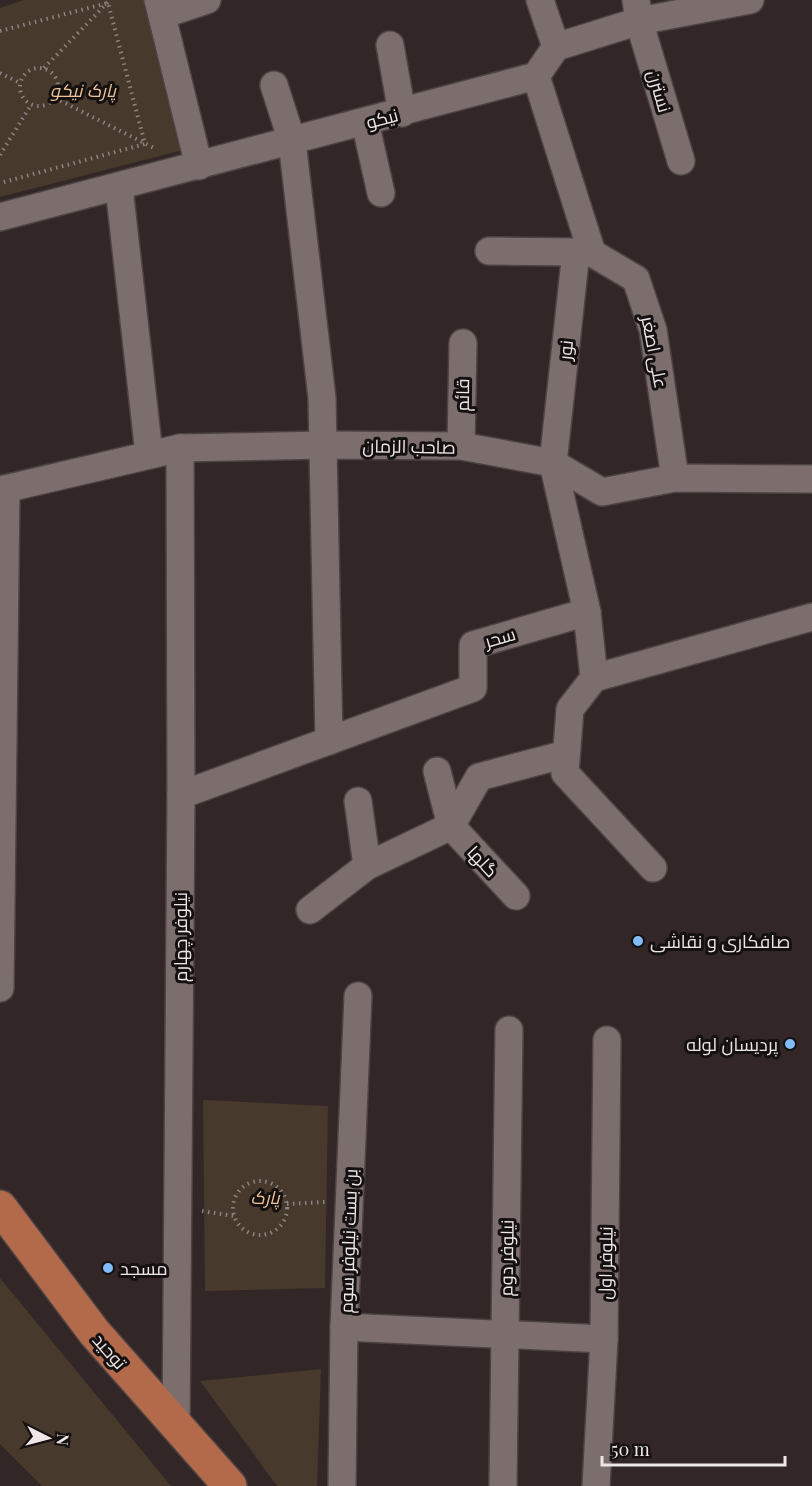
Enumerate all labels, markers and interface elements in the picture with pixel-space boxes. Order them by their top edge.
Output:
street label: نسترن [643,67,677,115]
park label: پارک نیکو [50,78,117,103]
street label: نیکو [363,102,401,134]
street label: علی اصغر [636,313,674,390]
street label: نور [552,339,578,362]
street label: قائم [450,378,475,412]
street label: صاحب الزمان [362,433,456,459]
street label: سحر [481,621,518,653]
street label: گلها [462,840,504,882]
street label: نیلوفر چهارم [168,892,193,982]
place label: صافکاری و نقاشی [650,929,790,953]
marker: صافکاری و نقاشی [631,934,645,948]
place label: پردیسان لوله [686,1032,778,1057]
marker: پردیسان لوله [783,1037,797,1051]
street label: بن بست نیلوفر سوم [333,1168,364,1314]
park label: پارک [251,1185,281,1210]
street label: نیلوفر دوم [493,1219,520,1297]
street label: نیلوفر اول [592,1226,618,1300]
place label: مسجد [120,1256,168,1280]
marker: مسجد [101,1261,115,1275]
street label: توحید [88,1328,132,1374]
north arrow [18,1408,78,1468]
scale bar [602,1429,785,1467]
text: N [52,1433,74,1447]
text: 50 m [611,1437,650,1461]

